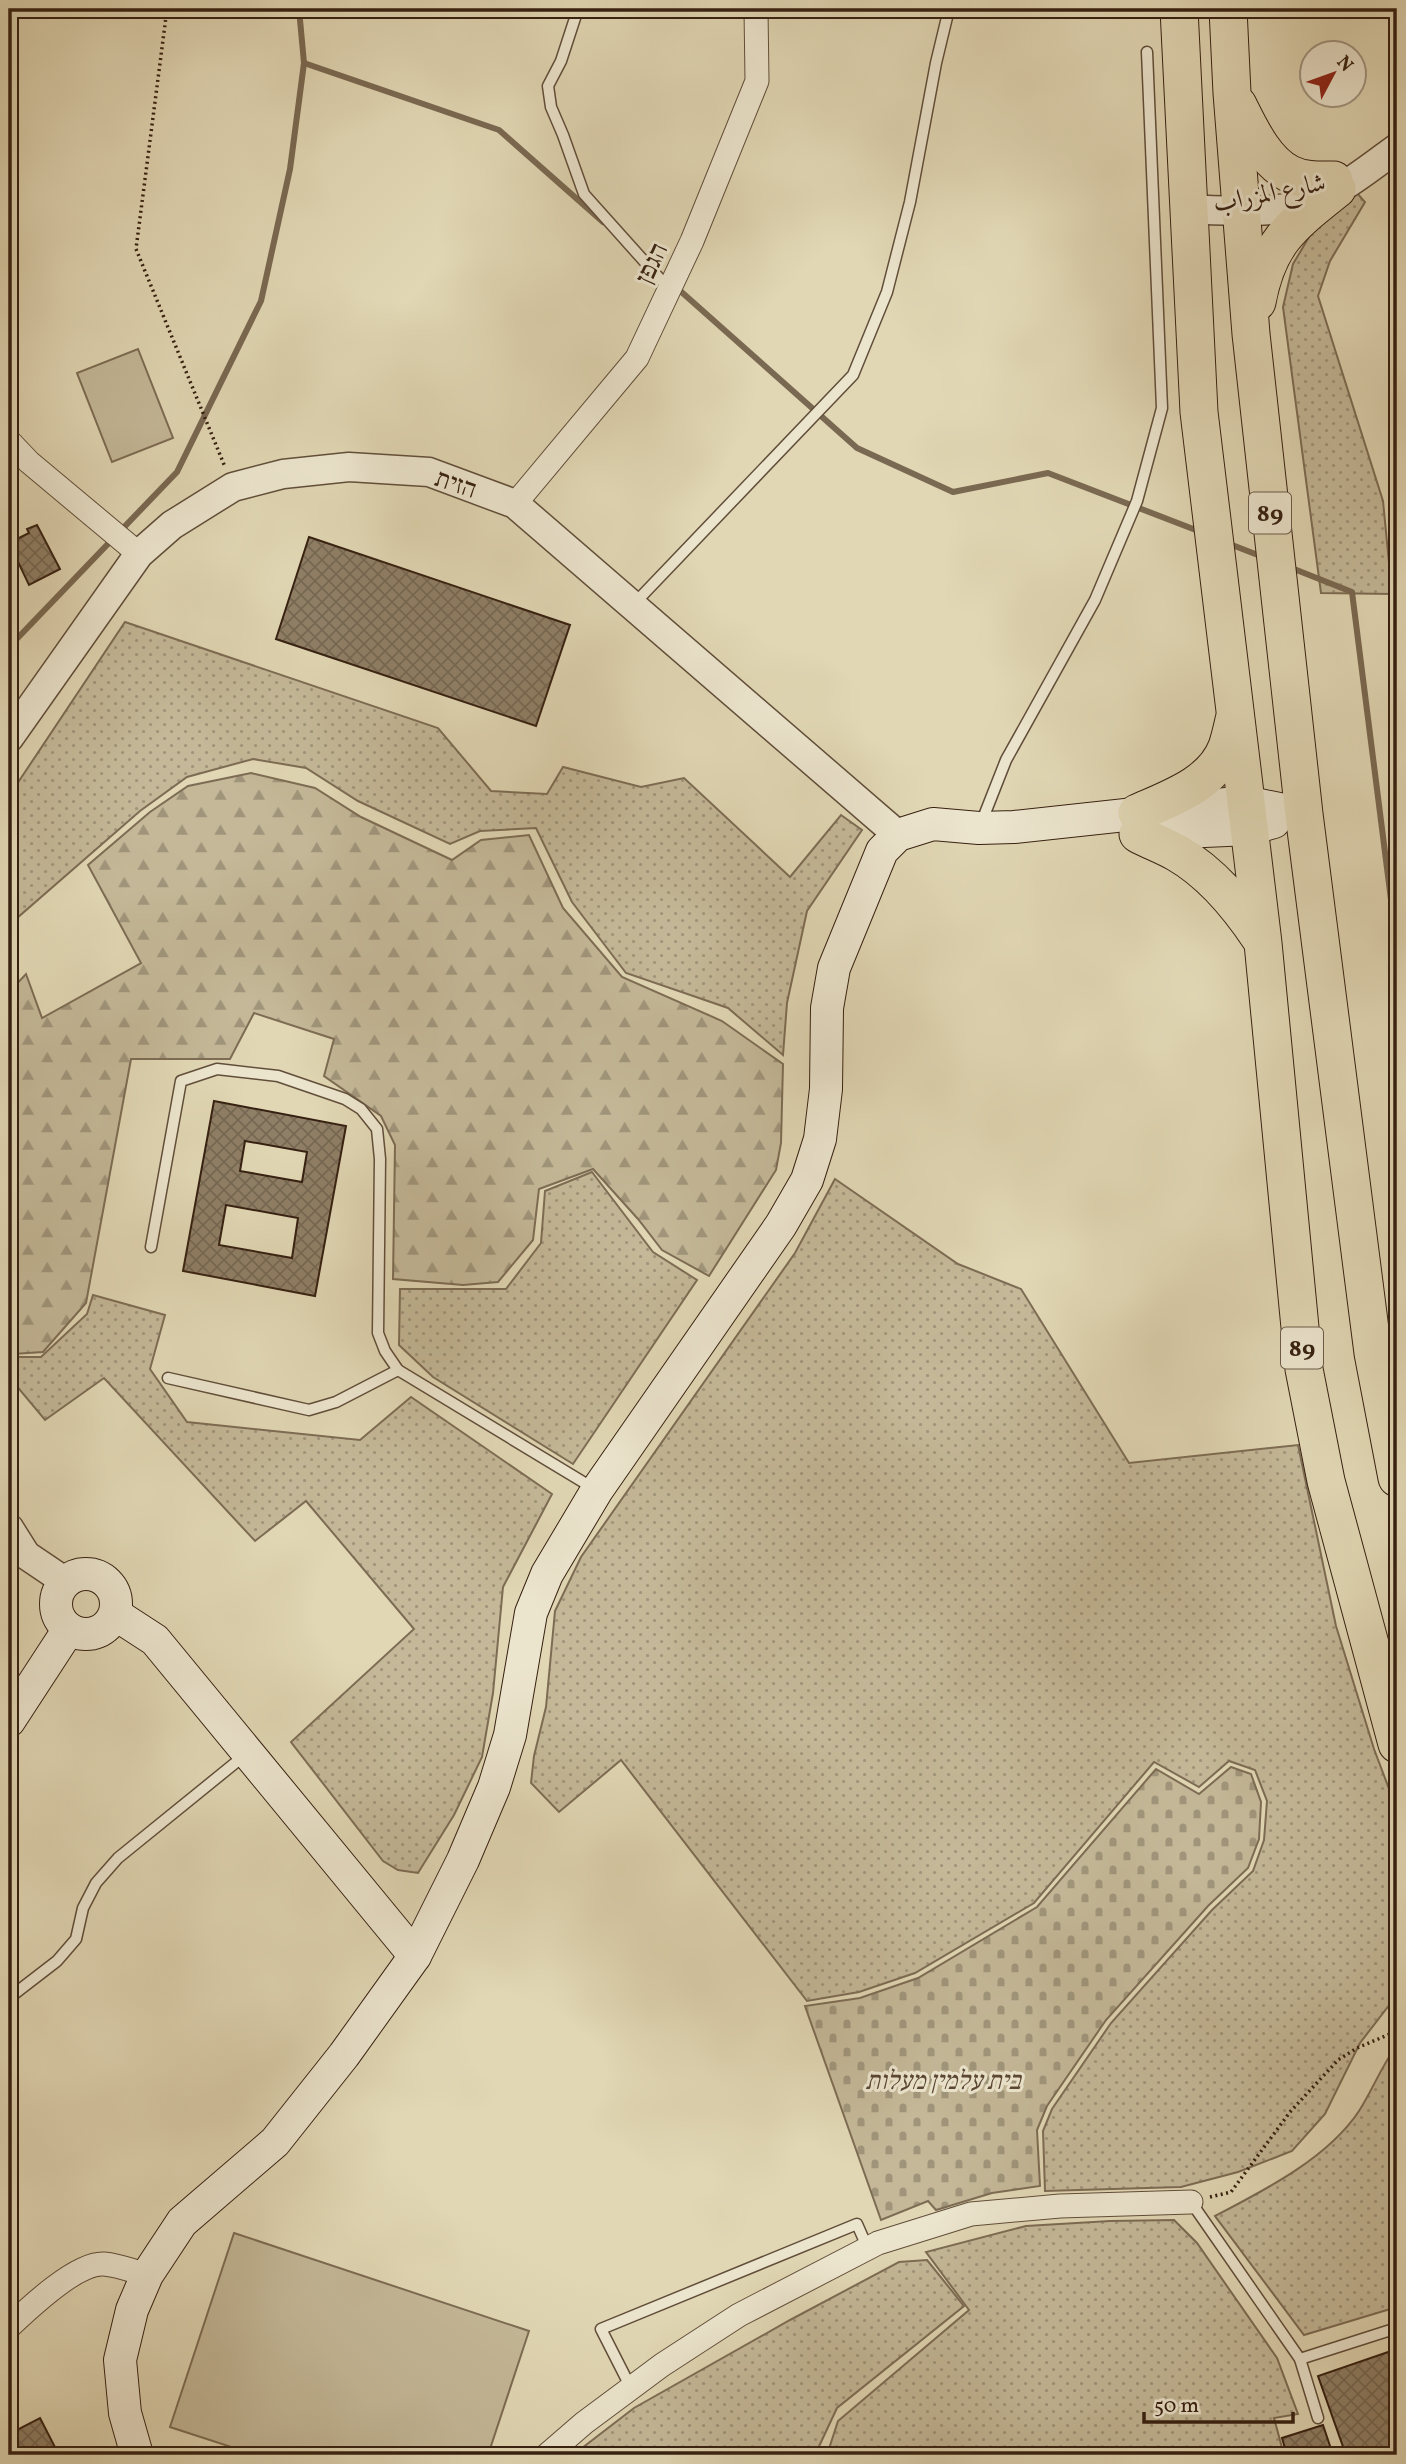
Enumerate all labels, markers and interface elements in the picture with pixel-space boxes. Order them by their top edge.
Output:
north arrow [1298,38,1368,108]
text: N [1330,50,1359,78]
street label: شارع المزراب [1210,165,1329,224]
street label: הגפן [628,237,678,290]
street label: הזית [430,461,481,509]
road number: 89 [1249,492,1291,534]
road number: 89 [1281,1328,1323,1368]
park label: בית עלמין מעלות [865,2064,1022,2100]
scale bar [1144,2380,1292,2424]
text: 50 m [1154,2392,1199,2421]

